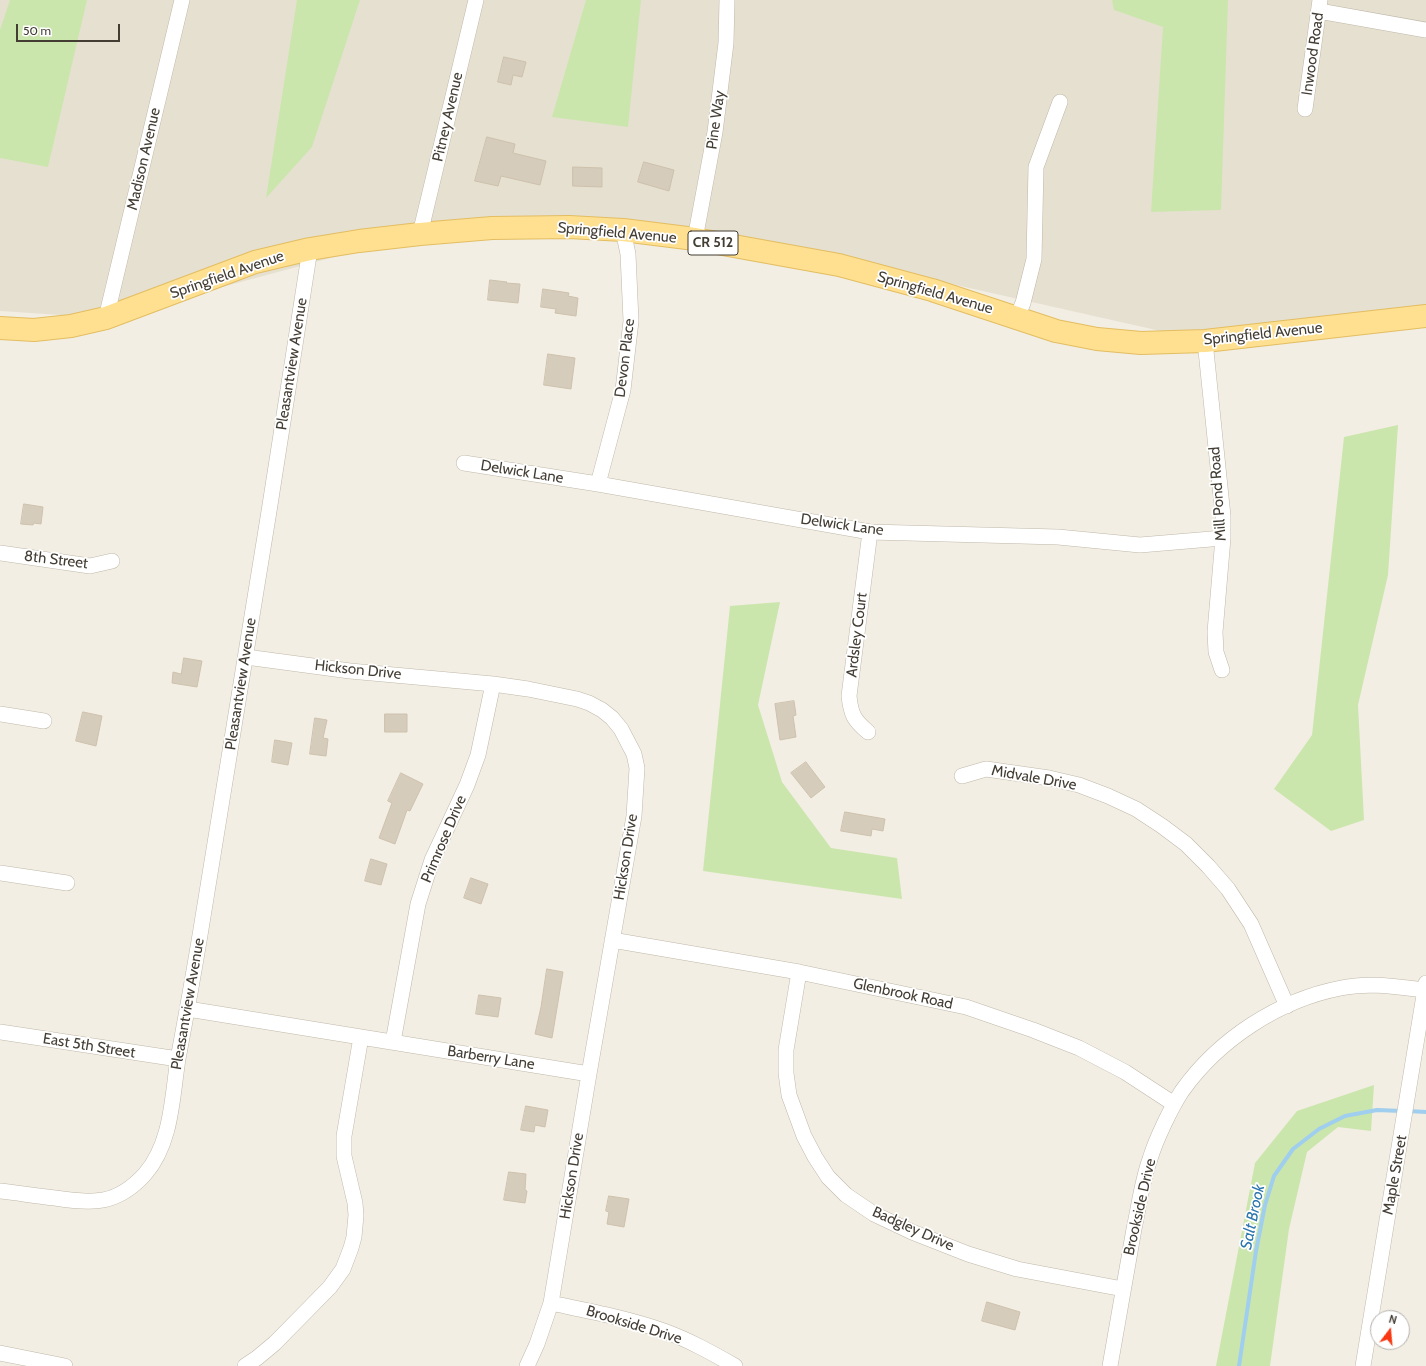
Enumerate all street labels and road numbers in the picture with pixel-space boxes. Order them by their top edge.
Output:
street label: Inwood Road [1298,11,1328,97]
street label: Pitney Avenue [429,71,467,163]
street label: Pine Way [703,89,729,151]
street label: Madison Avenue [123,106,165,212]
street label: Springfield Avenue [557,219,677,247]
road number: CR 512 [688,231,738,255]
street label: Springfield Avenue [168,247,286,303]
street label: Springfield Avenue [875,268,995,318]
street label: Pleasantview Avenue [273,297,311,431]
street label: Devon Place [611,318,639,398]
street label: Springfield Avenue [1203,319,1323,349]
street label: Mill Pond Road [1206,446,1230,542]
street label: Delwick Lane [479,457,565,487]
street label: Delwick Lane [799,510,885,540]
street label: 8th Street [23,547,89,573]
street label: Ardsley Court [843,592,871,678]
street label: Pleasantview Avenue [222,617,260,751]
street label: Hickson Drive [314,657,402,683]
street label: Midvale Drive [990,762,1078,794]
street label: Primrose Drive [417,793,471,885]
street label: Hickson Drive [610,813,642,901]
street label: Pleasantview Avenue [168,937,208,1071]
street label: Glenbrook Road [851,975,955,1013]
street label: East 5th Street [41,1030,137,1062]
street label: Barberry Lane [446,1042,536,1074]
street label: Hickson Drive [556,1132,588,1220]
street label: Maple Street [1379,1134,1411,1216]
street label: Brookside Drive [1120,1157,1160,1257]
street label: Badgley Drive [869,1203,957,1255]
street label: Brookside Drive [584,1302,684,1348]

